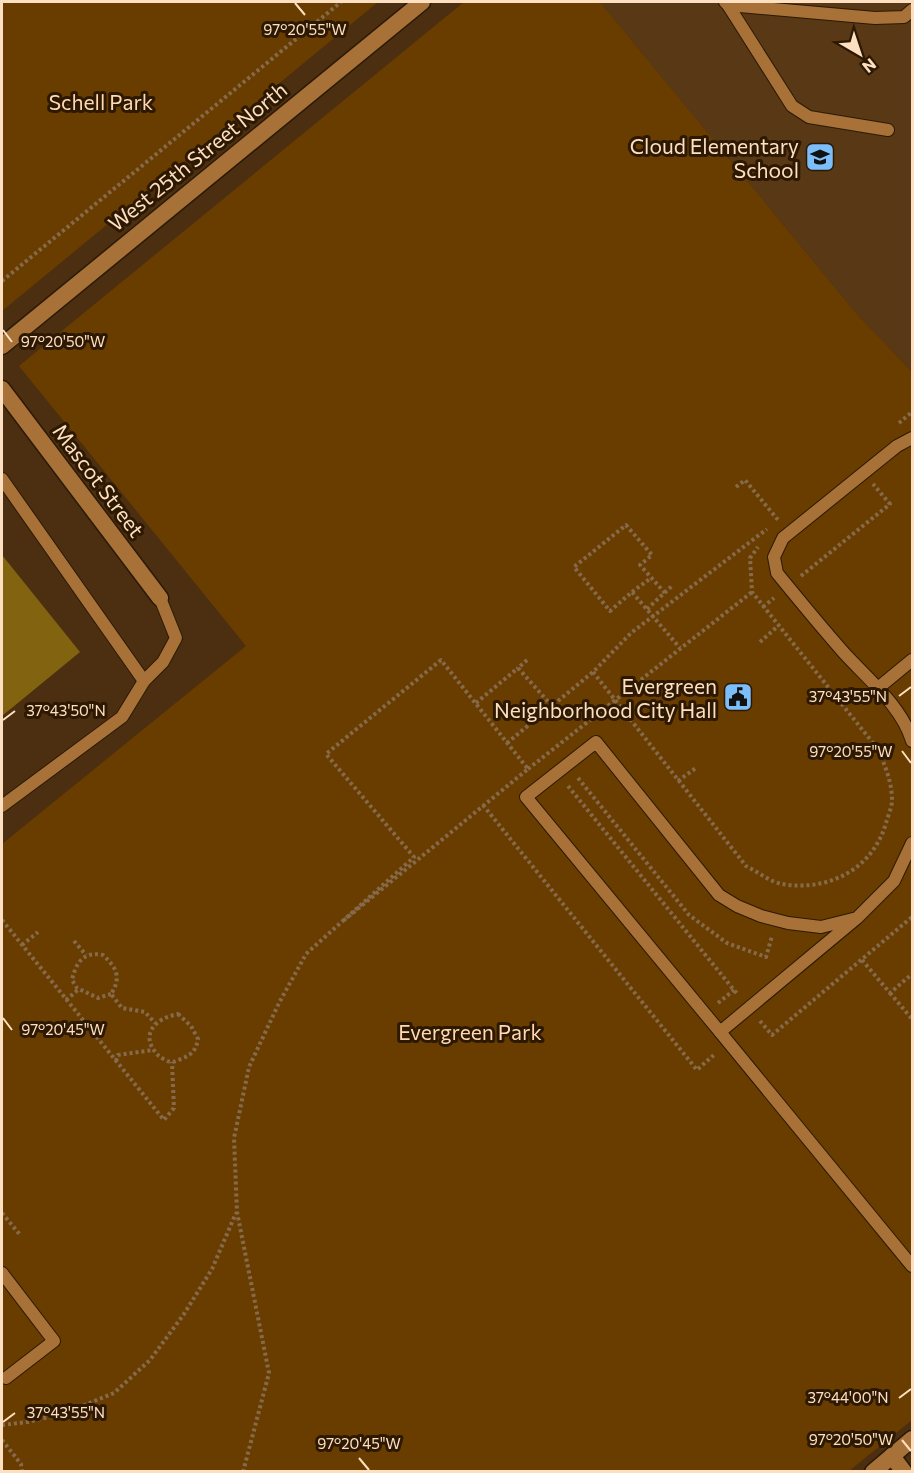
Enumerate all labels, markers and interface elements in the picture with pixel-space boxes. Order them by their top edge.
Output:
text: 97°20'55"W [263,20,347,38]
north arrow [830,24,890,84]
text: N [859,55,880,77]
street label: West 25th Street North [103,76,291,236]
park label: Schell Park [49,89,153,114]
place label: Cloud Elementary School [630,133,799,182]
school or university icon: Cloud Elementary School [804,141,836,173]
text: 97°20'50"W [21,332,105,350]
street label: Mascot Street [48,418,150,542]
place label: Evergreen Neighborhood City Hall [494,673,717,722]
public building icon: Evergreen Neighborhood City Hall [722,681,754,713]
text: 37°43'55"N [809,687,887,705]
text: 37°43'50"N [26,701,106,719]
text: 97°20'55"W [809,742,893,760]
park label: Evergreen Park [398,1019,542,1044]
text: 97°20'45"W [21,1020,105,1038]
text: 37°44'00"N [807,1388,889,1406]
text: 37°43'55"N [27,1403,105,1421]
text: 97°20'50"W [809,1430,893,1448]
text: 97°20'45"W [317,1434,401,1452]

